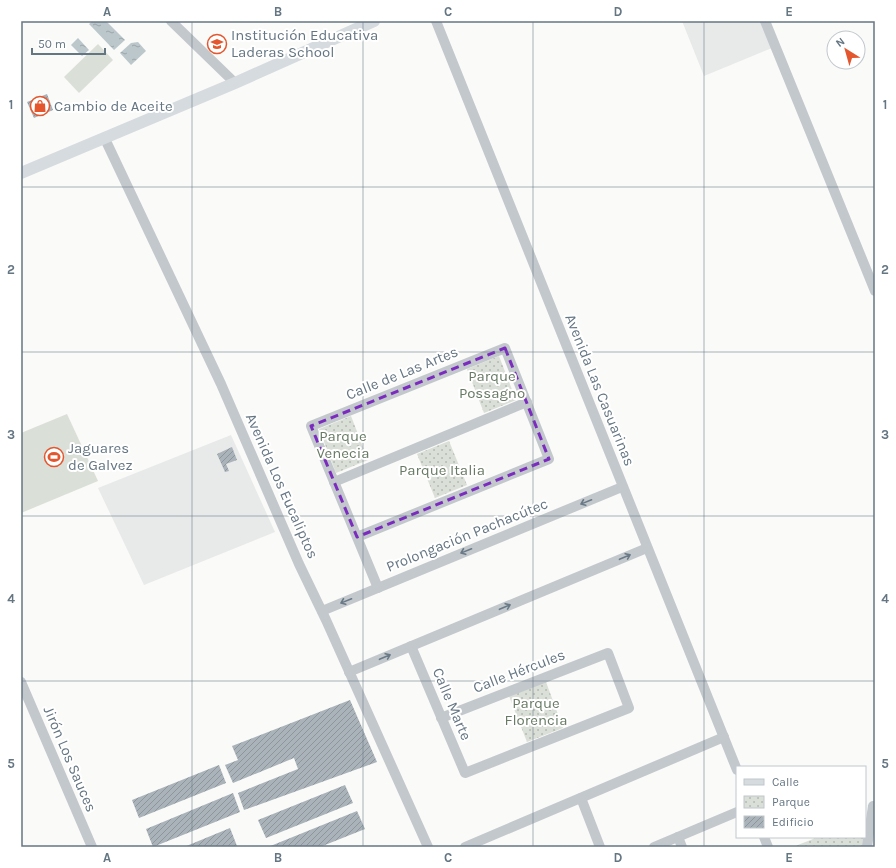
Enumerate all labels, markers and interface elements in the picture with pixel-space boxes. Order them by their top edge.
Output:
text: A [103,4,111,19]
text: B [274,4,282,19]
text: C [444,4,452,19]
text: D [614,4,623,19]
text: E [785,4,793,19]
place label: Institución Educativa Laderas School [231,26,378,61]
scale bar [32,30,105,56]
north arrow [826,30,866,70]
school or university icon: Institución Educativa Laderas School [206,33,228,55]
text: N [833,35,847,50]
text: 50 m [38,37,66,51]
shop icon: Cambio de Aceite [29,95,51,117]
text: 1 [9,97,13,112]
place label: Cambio de Aceite [54,97,173,115]
text: 1 [883,97,887,112]
text: 2 [7,262,15,277]
text: 2 [881,262,889,277]
street label: Avenida Las Casuarinas [561,311,639,469]
street label: Calle de Las Artes [343,342,461,404]
park label: Parque Possagno [459,367,525,402]
street label: Avenida Los Eucaliptos [242,411,322,561]
text: 3 [7,427,15,442]
park label: Parque Venecia [317,427,369,462]
text: 3 [881,427,889,442]
place label: Jaguares de Galvez [68,439,133,474]
sports icon: Jaguares de Galvez [43,446,65,468]
park label: Parque Italia [399,461,485,479]
street label: Prolongación Pachacútec [384,494,550,576]
one-way arrow [581,498,593,506]
one-way arrow [461,548,473,556]
one-way arrow [619,552,631,560]
text: 4 [7,591,15,606]
text: 4 [881,591,889,606]
one-way arrow [340,598,352,605]
one-way arrow [499,602,511,610]
street label: Calle Hércules [471,645,567,697]
one-way arrow [379,652,391,660]
street label: Calle Marte [429,665,475,743]
park label: Parque Florencia [505,694,567,729]
street label: Jirón Los Sauces [40,703,100,815]
text: 5 [7,756,15,771]
text: 5 [881,756,889,771]
legend [736,766,866,838]
text: Calle [772,775,799,789]
text: Parque [772,795,810,809]
text: Edificio [772,815,813,829]
text: A [103,850,111,865]
text: B [274,850,282,865]
text: C [444,850,452,865]
text: D [614,850,623,865]
text: E [785,850,793,865]

